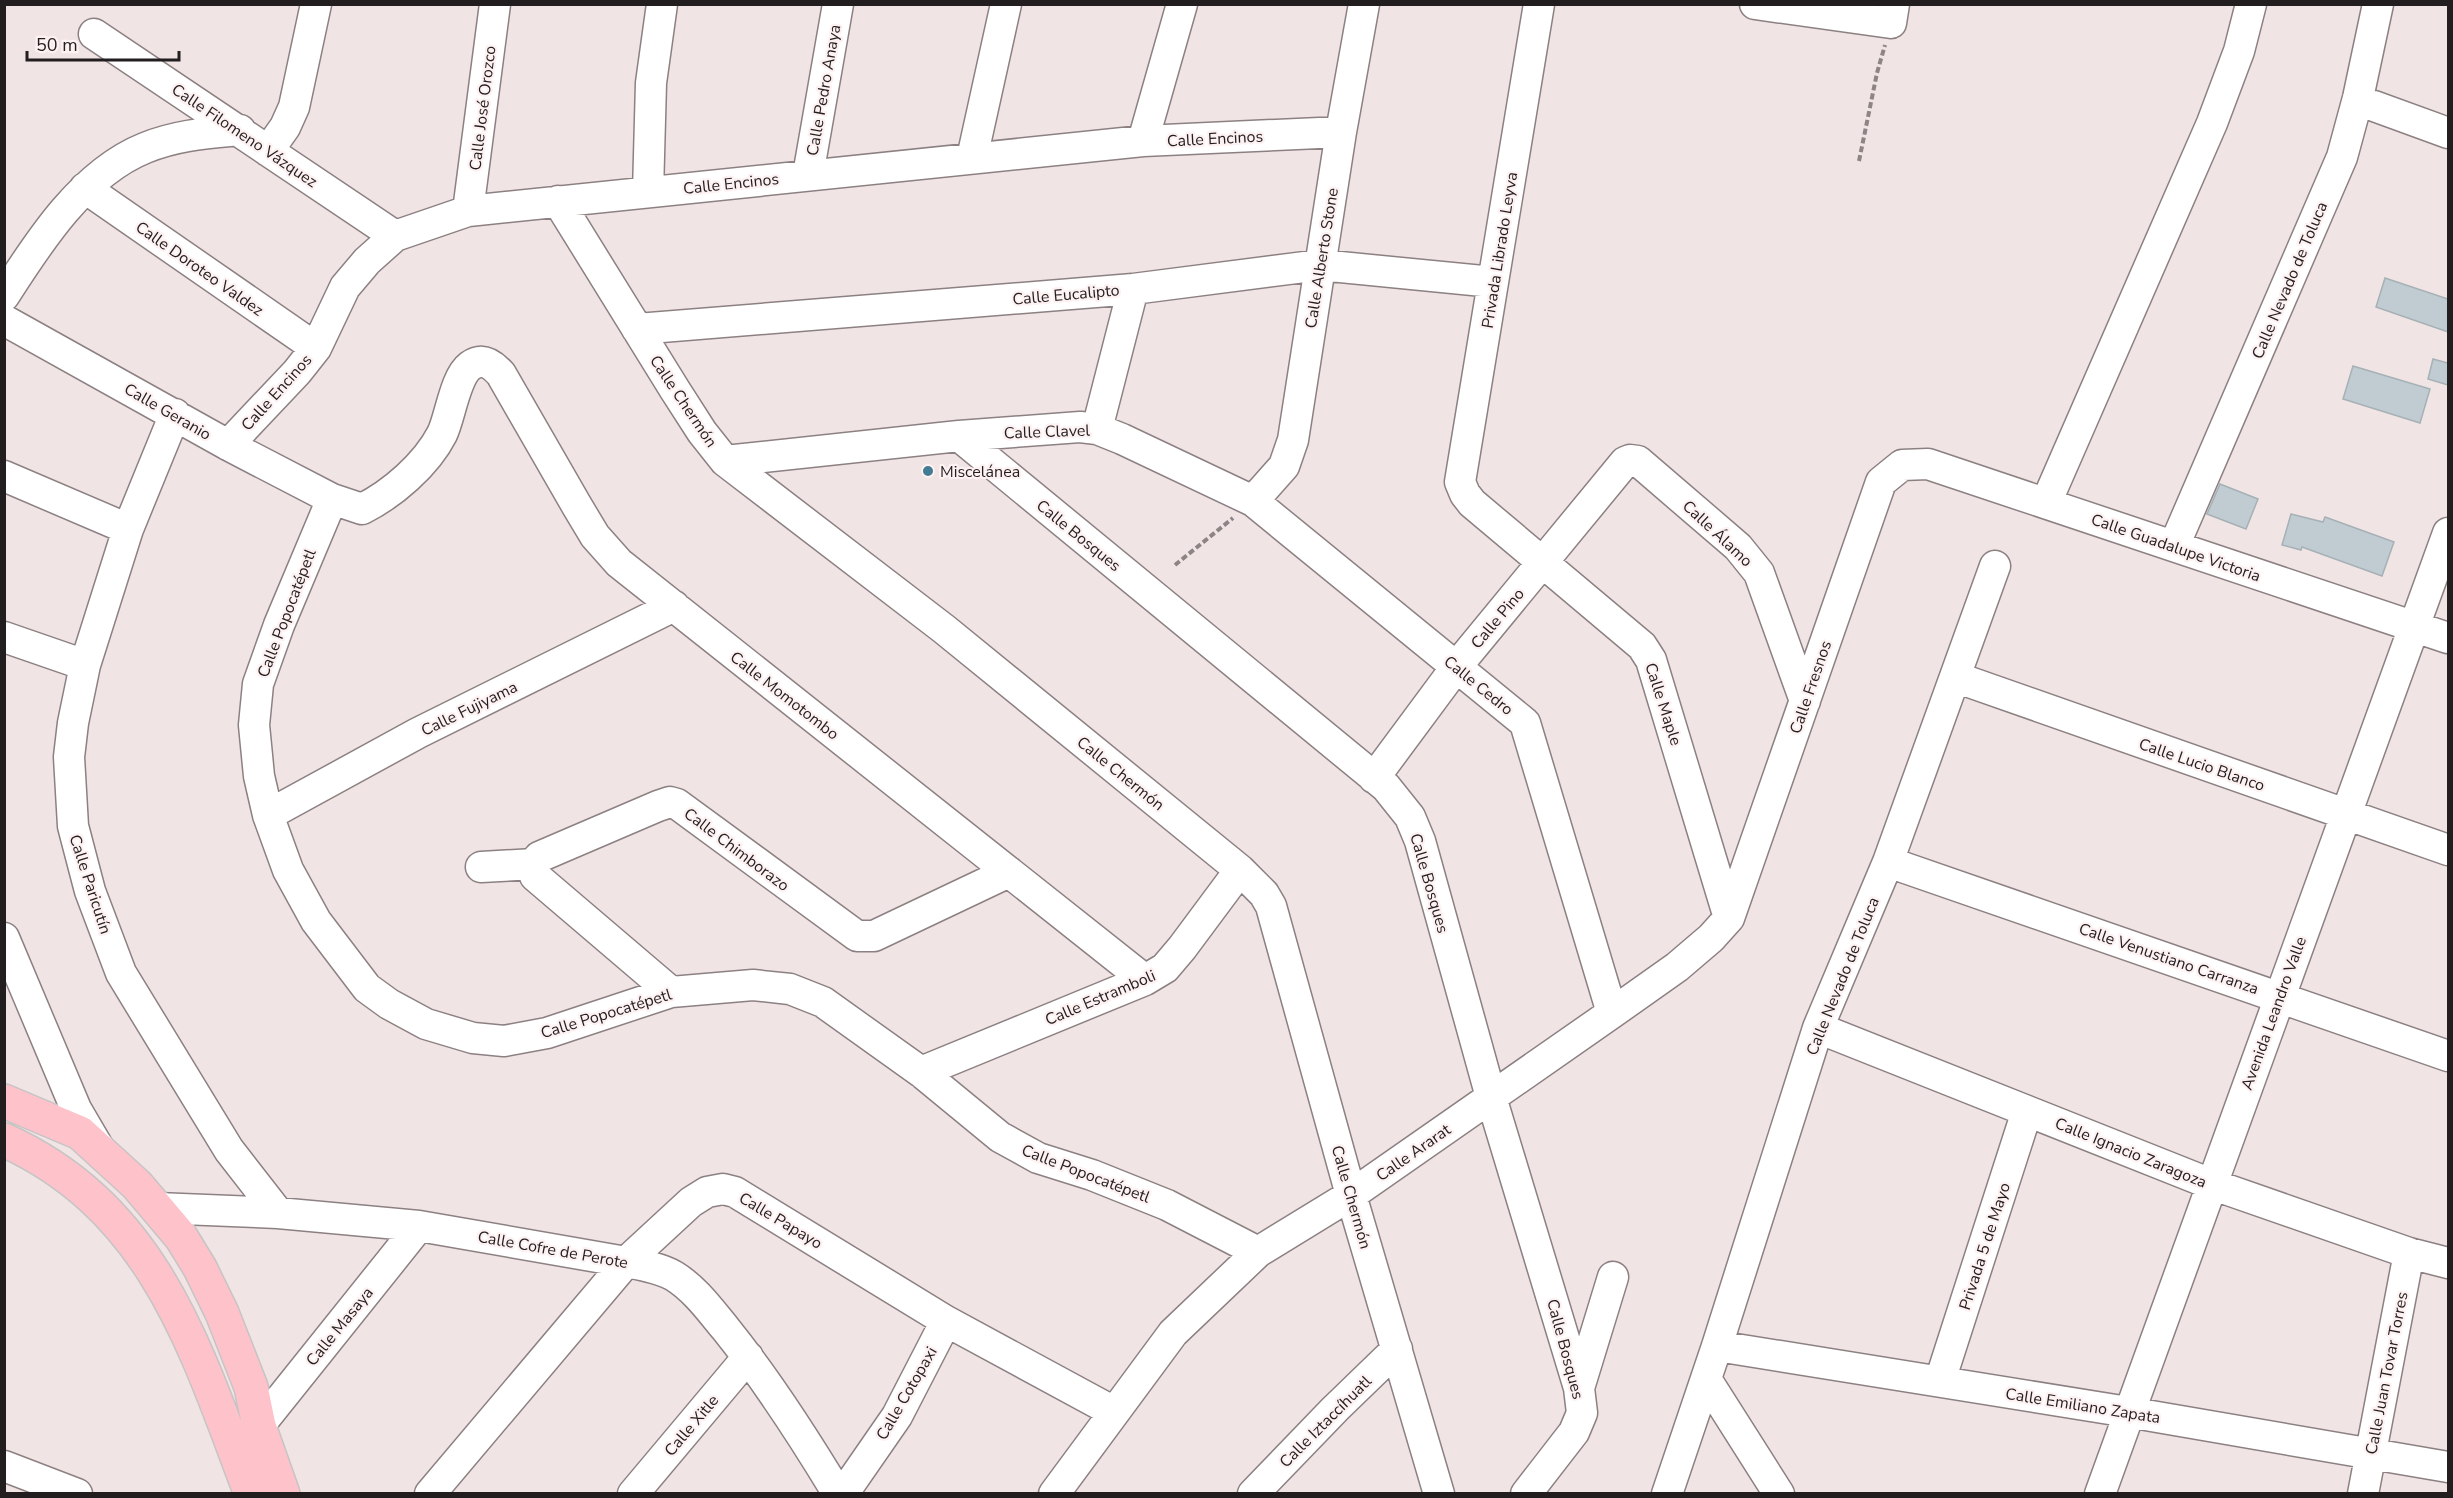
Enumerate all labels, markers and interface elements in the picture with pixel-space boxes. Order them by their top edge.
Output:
street label: Calle Pedro Anaya [802,23,846,158]
scale bar [27,24,178,62]
text: 50 m [36,33,78,57]
street label: Calle José Orozco [464,44,502,172]
street label: Calle Filomeno Vázquez [167,79,322,193]
street label: Calle Encinos [1166,125,1264,153]
street label: Calle Encinos [682,168,780,200]
street label: Privada Librado Leyva [1477,170,1523,330]
street label: Calle Alberto Stone [1300,186,1344,330]
street label: Calle Nevado de Toluca [2247,198,2333,362]
street label: Calle Doroteo Valdez [131,216,268,321]
street label: Calle Eucalipto [1012,279,1121,311]
street label: Calle Encinos [236,350,317,436]
street label: Calle Chermón [644,351,722,452]
street label: Calle Geranio [120,378,215,446]
street label: Calle Clavel [1004,419,1091,444]
place label: Miscelánea [940,461,1020,483]
marker: Miscelánea [921,464,935,478]
street label: Calle Bosques [1031,495,1125,577]
street label: Calle Álamo [1677,496,1757,572]
street label: Calle Guadalupe Victoria [2088,509,2263,587]
street label: Calle Popocatépetl [252,546,322,681]
street label: Calle Pino [1466,584,1530,654]
street label: Calle Fresnos [1785,638,1837,737]
street label: Calle Momotombo [725,646,843,745]
street label: Calle Cedro [1439,651,1518,721]
street label: Calle Maple [1639,660,1687,748]
street label: Calle Fujiyama [418,676,521,742]
street label: Calle Chermón [1072,732,1169,816]
street label: Calle Lucio Blanco [2136,733,2268,797]
street label: Calle Chimborazo [679,803,794,897]
street label: Calle Bosques [1404,831,1454,936]
street label: Calle Paricutín [64,832,116,937]
street label: Calle Nevado de Toluca [1801,894,1885,1059]
street label: Calle Venustiano Carranza [2076,918,2262,1000]
street label: Avenida Leandro Valle [2236,934,2312,1093]
street label: Calle Estramboli [1042,965,1159,1031]
street label: Calle Popocatépetl [538,983,675,1044]
street label: Calle Ignacio Zaragoza [2051,1112,2210,1193]
street label: Calle Ararat [1372,1119,1456,1187]
street label: Calle Popocatépetl [1018,1139,1153,1209]
street label: Calle Chermón [1326,1143,1376,1252]
street label: Privada 5 de Mayo [1954,1180,2016,1313]
street label: Calle Papayo [735,1187,827,1255]
street label: Calle Cofre de Perote [476,1226,630,1274]
street label: Calle Masaya [301,1282,378,1371]
street label: Calle Juan Tovar Torres [2360,1290,2414,1456]
street label: Calle Bosques [1541,1297,1589,1402]
street label: Calle Cotopaxi [871,1343,942,1444]
street label: Calle Iztaccíhuatl [1275,1371,1377,1473]
street label: Calle Emiliano Zapata [2004,1383,2162,1429]
street label: Calle Xitle [660,1390,724,1461]

